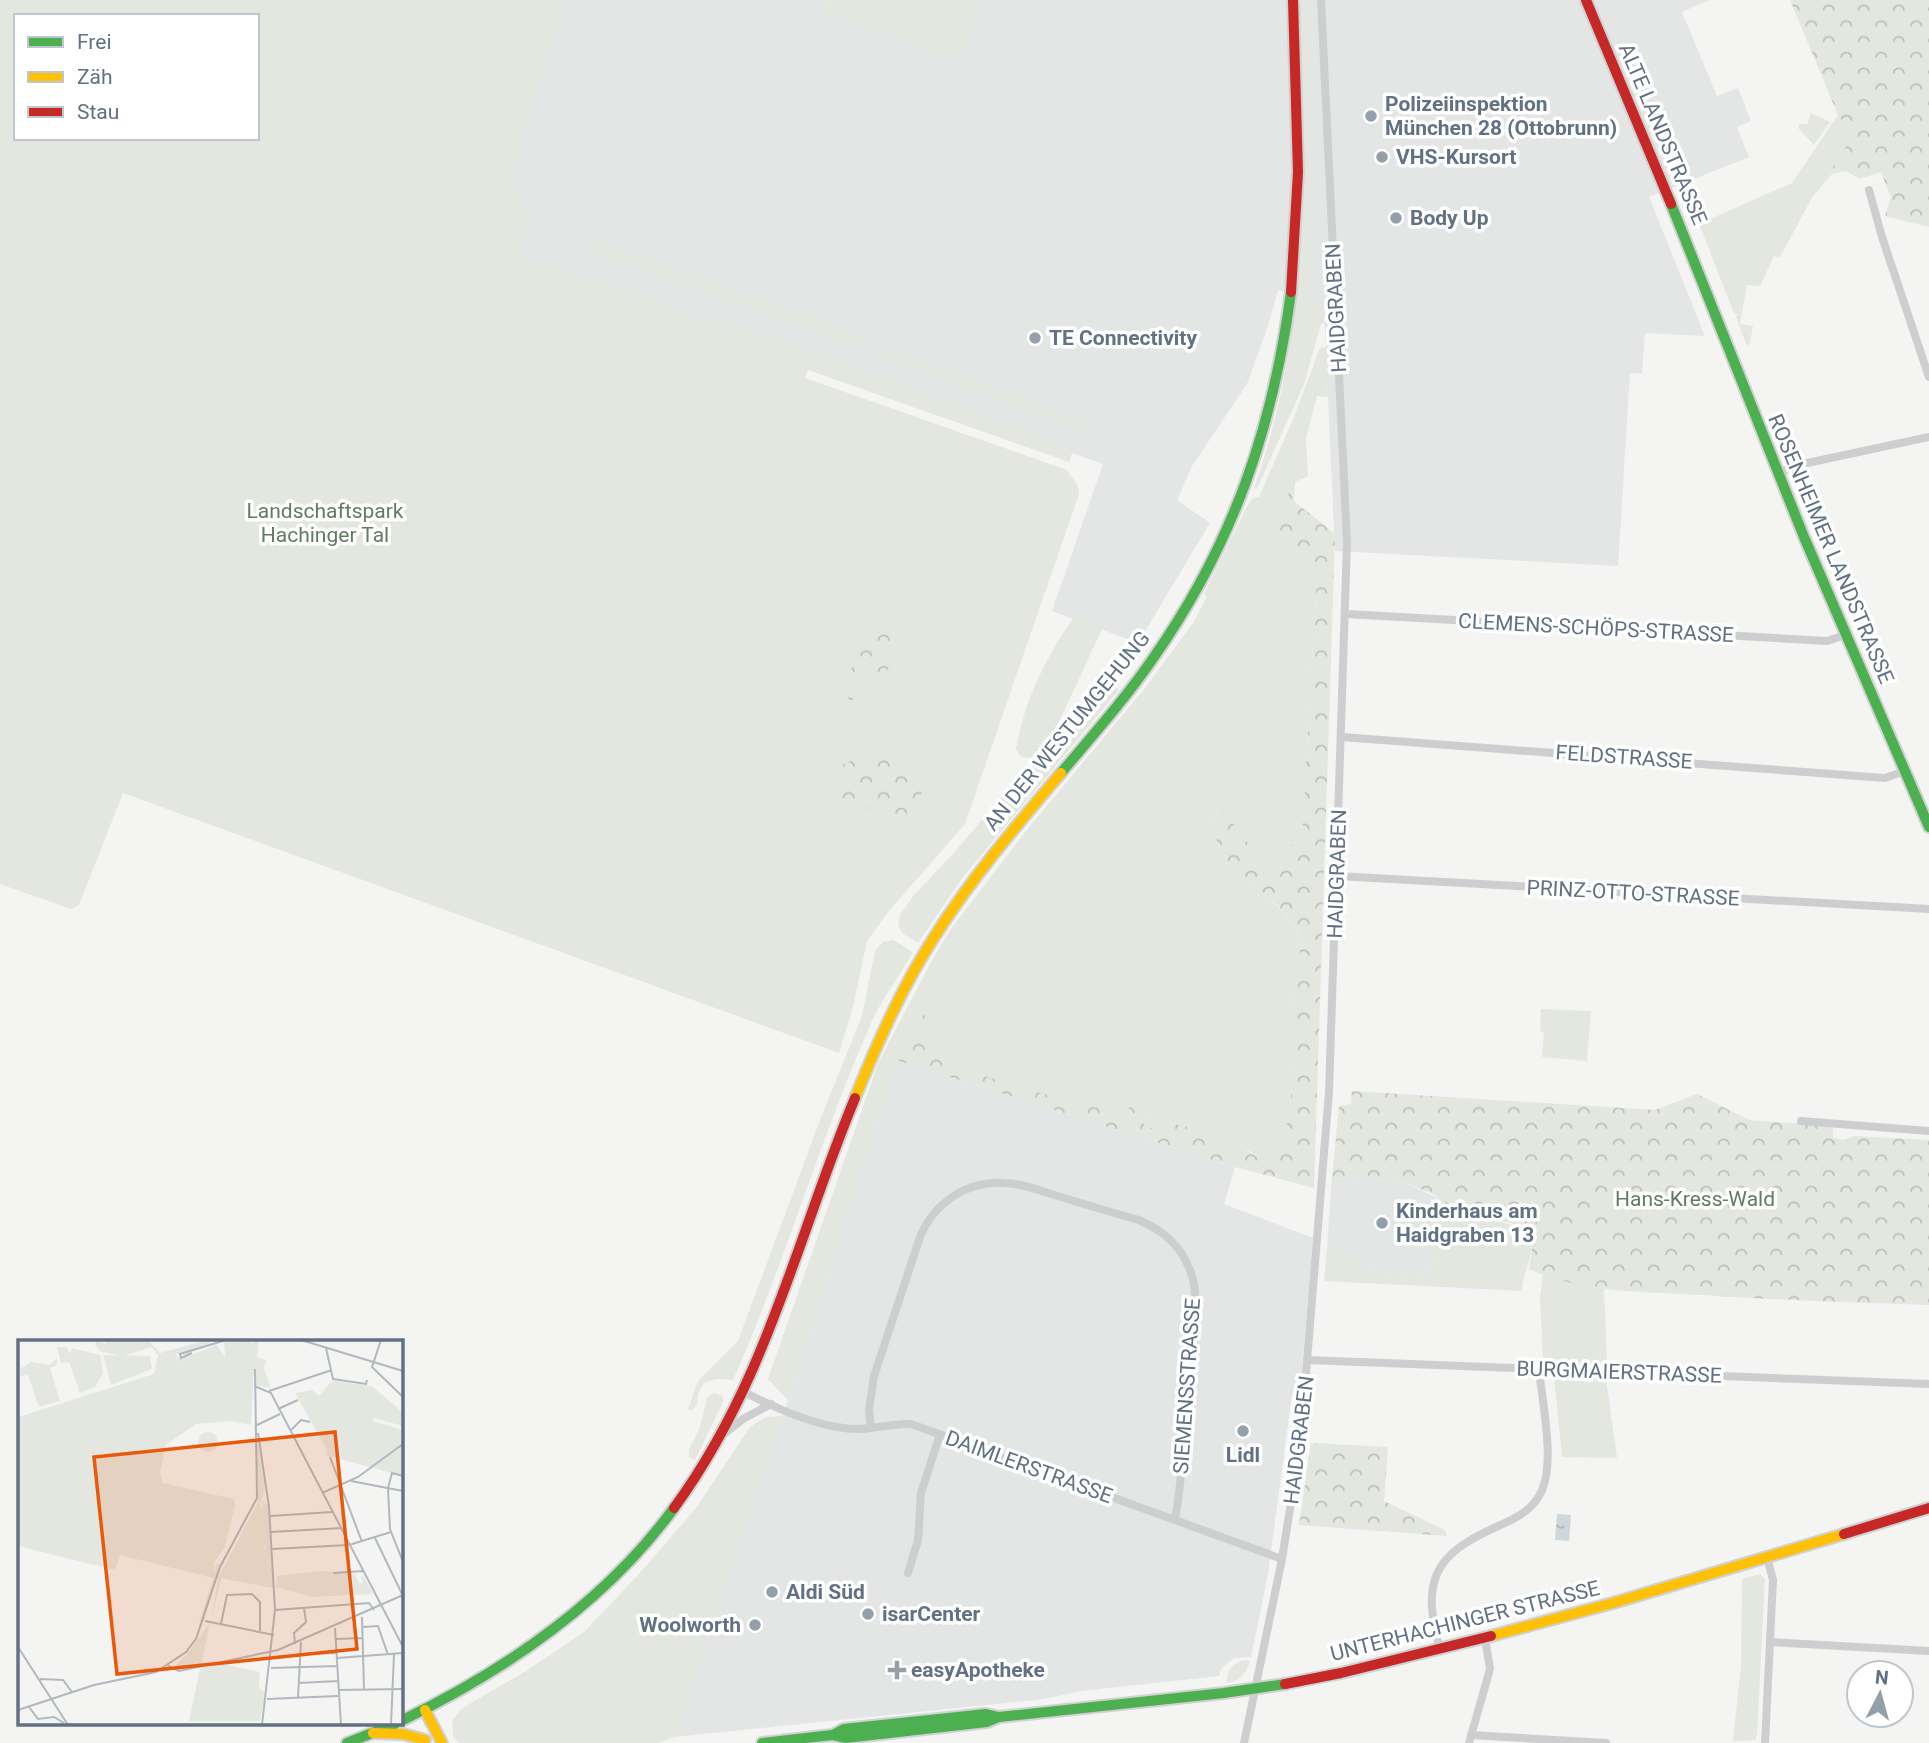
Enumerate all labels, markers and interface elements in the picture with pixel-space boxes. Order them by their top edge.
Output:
legend [14,14,259,140]
text: Frei [77,30,112,54]
street label: ALTE LANDSTRASSE [1614,40,1712,228]
text: Zäh [77,65,113,89]
place label: Polizeiinspektion München 28 (Ottobrunn) [1385,92,1617,140]
text: Stau [77,100,119,124]
marker: Polizeiinspektion München 28 (Ottobrunn) [1363,108,1379,124]
place label: VHS-Kursort [1396,145,1516,169]
marker: VHS-Kursort [1374,149,1390,165]
place label: Body Up [1410,206,1489,230]
marker: Body Up [1388,210,1404,226]
street label: HAIDGRABEN [1321,243,1351,373]
place label: TE Connectivity [1049,326,1197,350]
marker: TE Connectivity [1027,330,1043,346]
street label: ROSENHEIMER LANDSTRASSE [1763,411,1899,687]
park label: Landschaftspark Hachinger Tal [247,499,404,547]
street label: CLEMENS-SCHÖPS-STRASSE [1458,609,1735,647]
street label: AN DER WESTUMGEHUNG [979,627,1155,835]
street label: FELDSTRASSE [1555,740,1693,774]
street label: HAIDGRABEN [1323,809,1351,939]
street label: PRINZ-OTTO-STRASSE [1526,875,1740,911]
park label: Hans-Kress-Wald [1615,1187,1775,1211]
place label: Kinderhaus am Haidgraben 13 [1396,1199,1538,1247]
marker: Kinderhaus am Haidgraben 13 [1374,1215,1390,1231]
street label: SIEMENSSTRASSE [1169,1297,1205,1475]
inset map [18,1340,402,1726]
street label: BURGMAIERSTRASSE [1516,1356,1722,1388]
street label: HAIDGRABEN [1279,1374,1319,1506]
marker: Lidl [1235,1423,1251,1439]
street label: DAIMLERSTRASSE [942,1426,1116,1508]
place label: Lidl [1226,1443,1260,1467]
street label: UNTERHACHINGER STRASSE [1328,1576,1602,1666]
place label: Aldi Süd [786,1580,865,1604]
marker: Aldi Süd [764,1584,780,1600]
place label: isarCenter [882,1602,981,1626]
marker: isarCenter [860,1606,876,1622]
place label: Woolworth [639,1613,741,1637]
marker: Woolworth [747,1617,763,1633]
place label: easyApotheke [911,1658,1045,1682]
north arrow [1845,1659,1915,1729]
marker: easyApotheke [889,1662,905,1678]
text: N [1874,1665,1890,1690]

